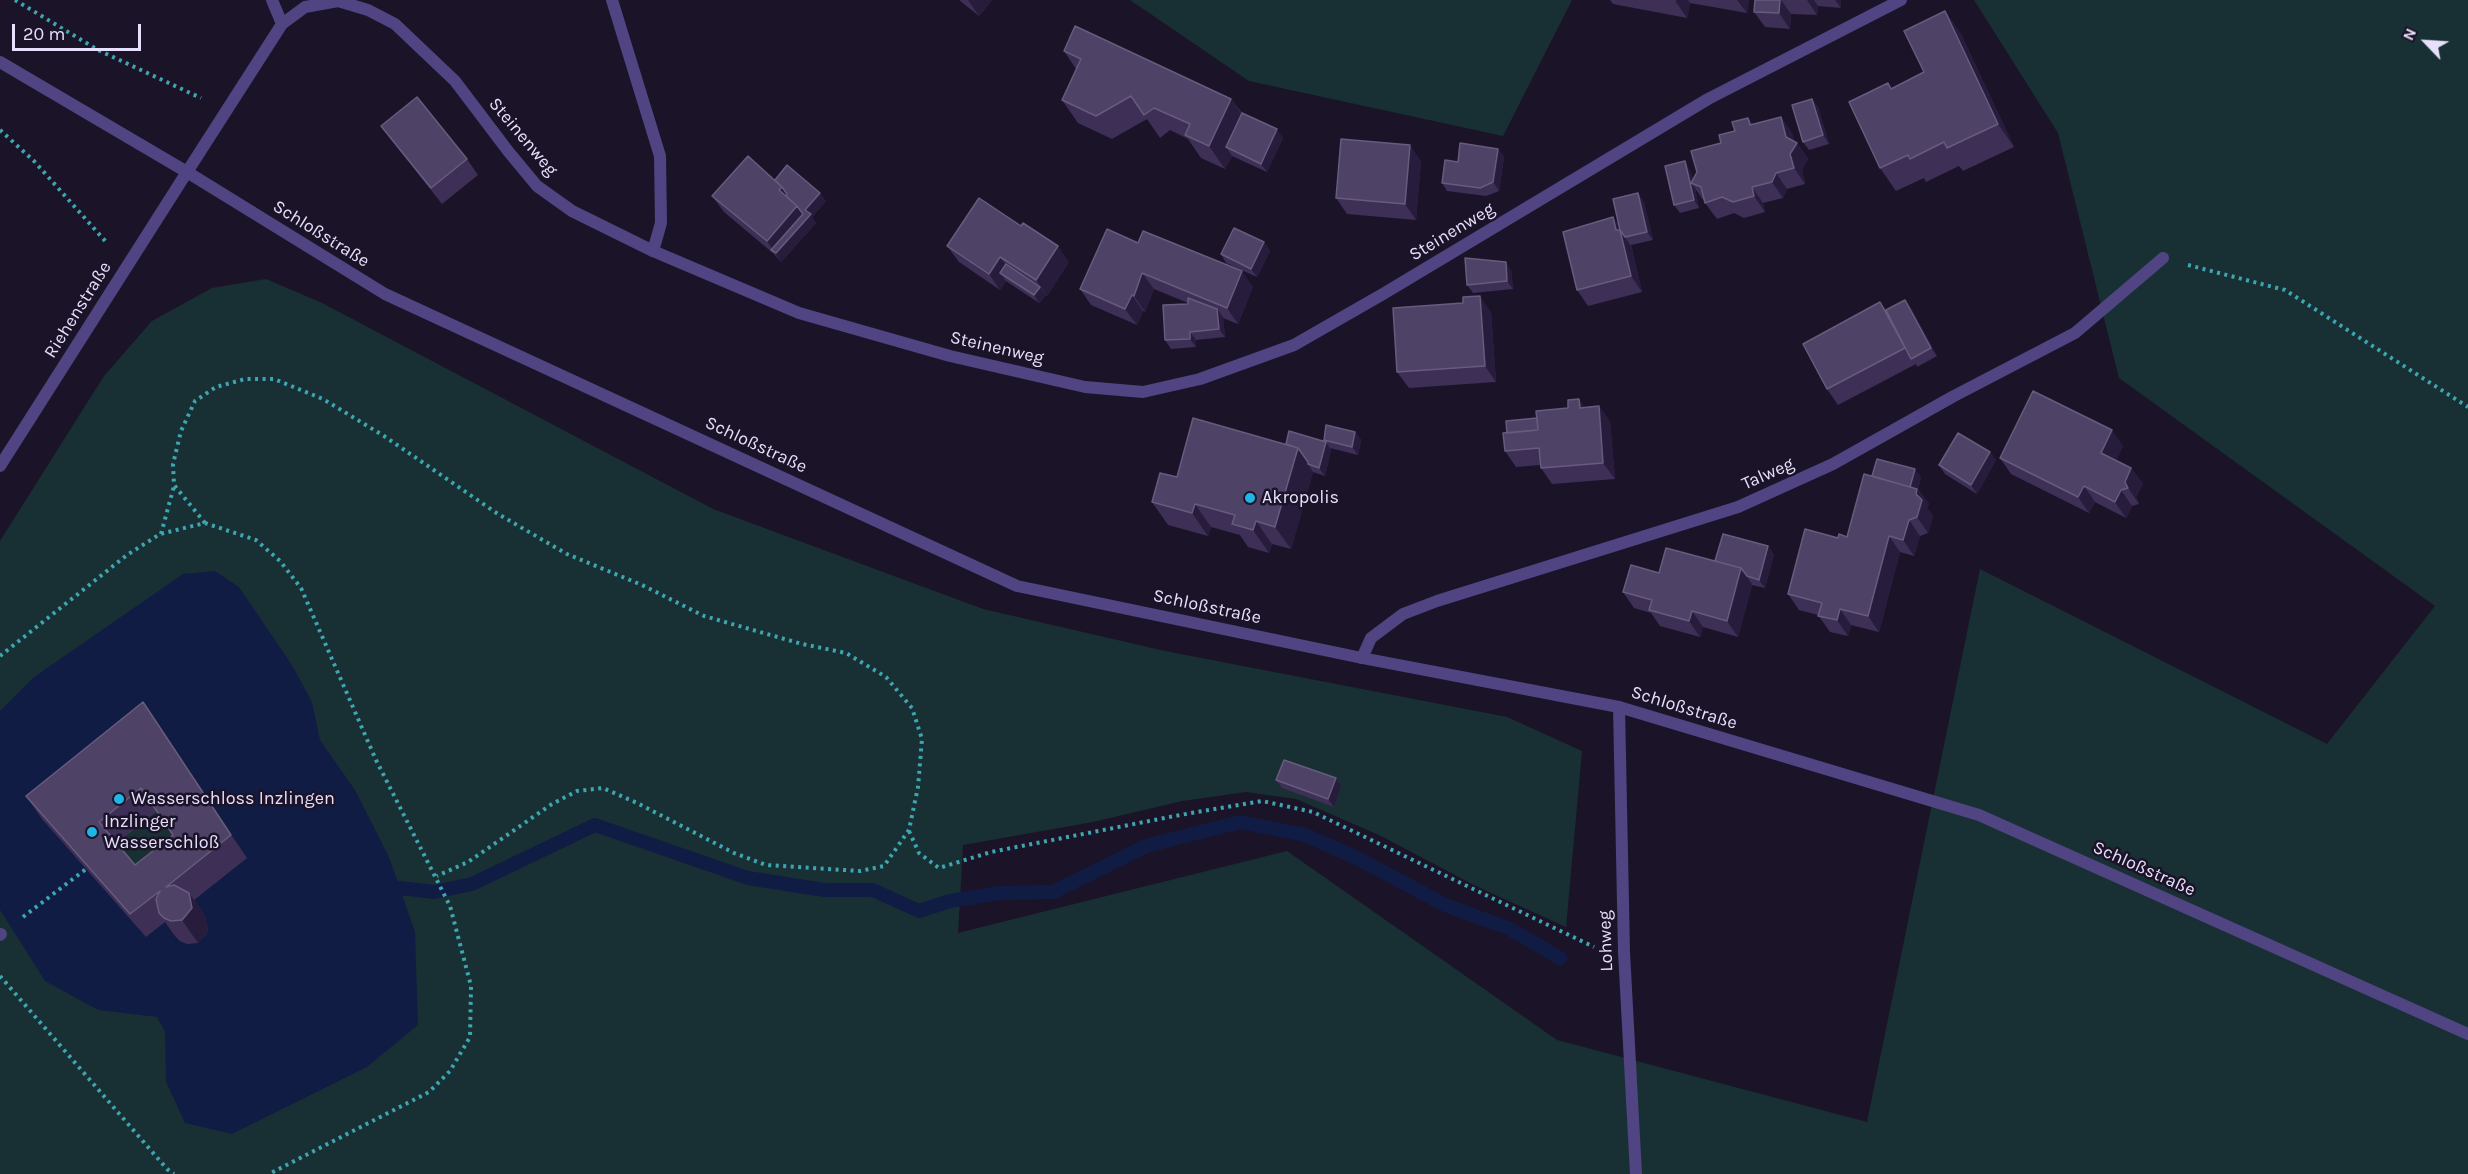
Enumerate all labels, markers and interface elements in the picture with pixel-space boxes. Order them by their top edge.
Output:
scale bar [15,12,144,50]
north arrow [2396,12,2456,72]
text: 20 m [23,23,65,45]
text: N [2398,25,2420,43]
street label: Steinenweg [484,93,562,181]
street label: Schloßstraße [269,196,373,272]
street label: Steinenweg [1405,198,1499,266]
street label: Riehenstraße [40,258,116,362]
street label: Steinenweg [948,327,1046,369]
street label: Schloßstraße [702,412,810,478]
street label: Talweg [1739,453,1797,495]
place label: Akropolis [1262,487,1339,509]
marker: Akropolis [1243,491,1257,505]
street label: Schloßstraße [1151,585,1263,629]
street label: Schloßstraße [1628,682,1740,734]
place label: Wasserschloss Inzlingen [131,788,335,810]
marker: Wasserschloss Inzlingen [112,792,126,806]
place label: Inzlinger Wasserschloß [104,811,220,854]
marker: Inzlinger Wasserschloß [85,825,99,839]
street label: Schloßstraße [2089,837,2199,901]
street label: Lohweg [1594,910,1618,972]

